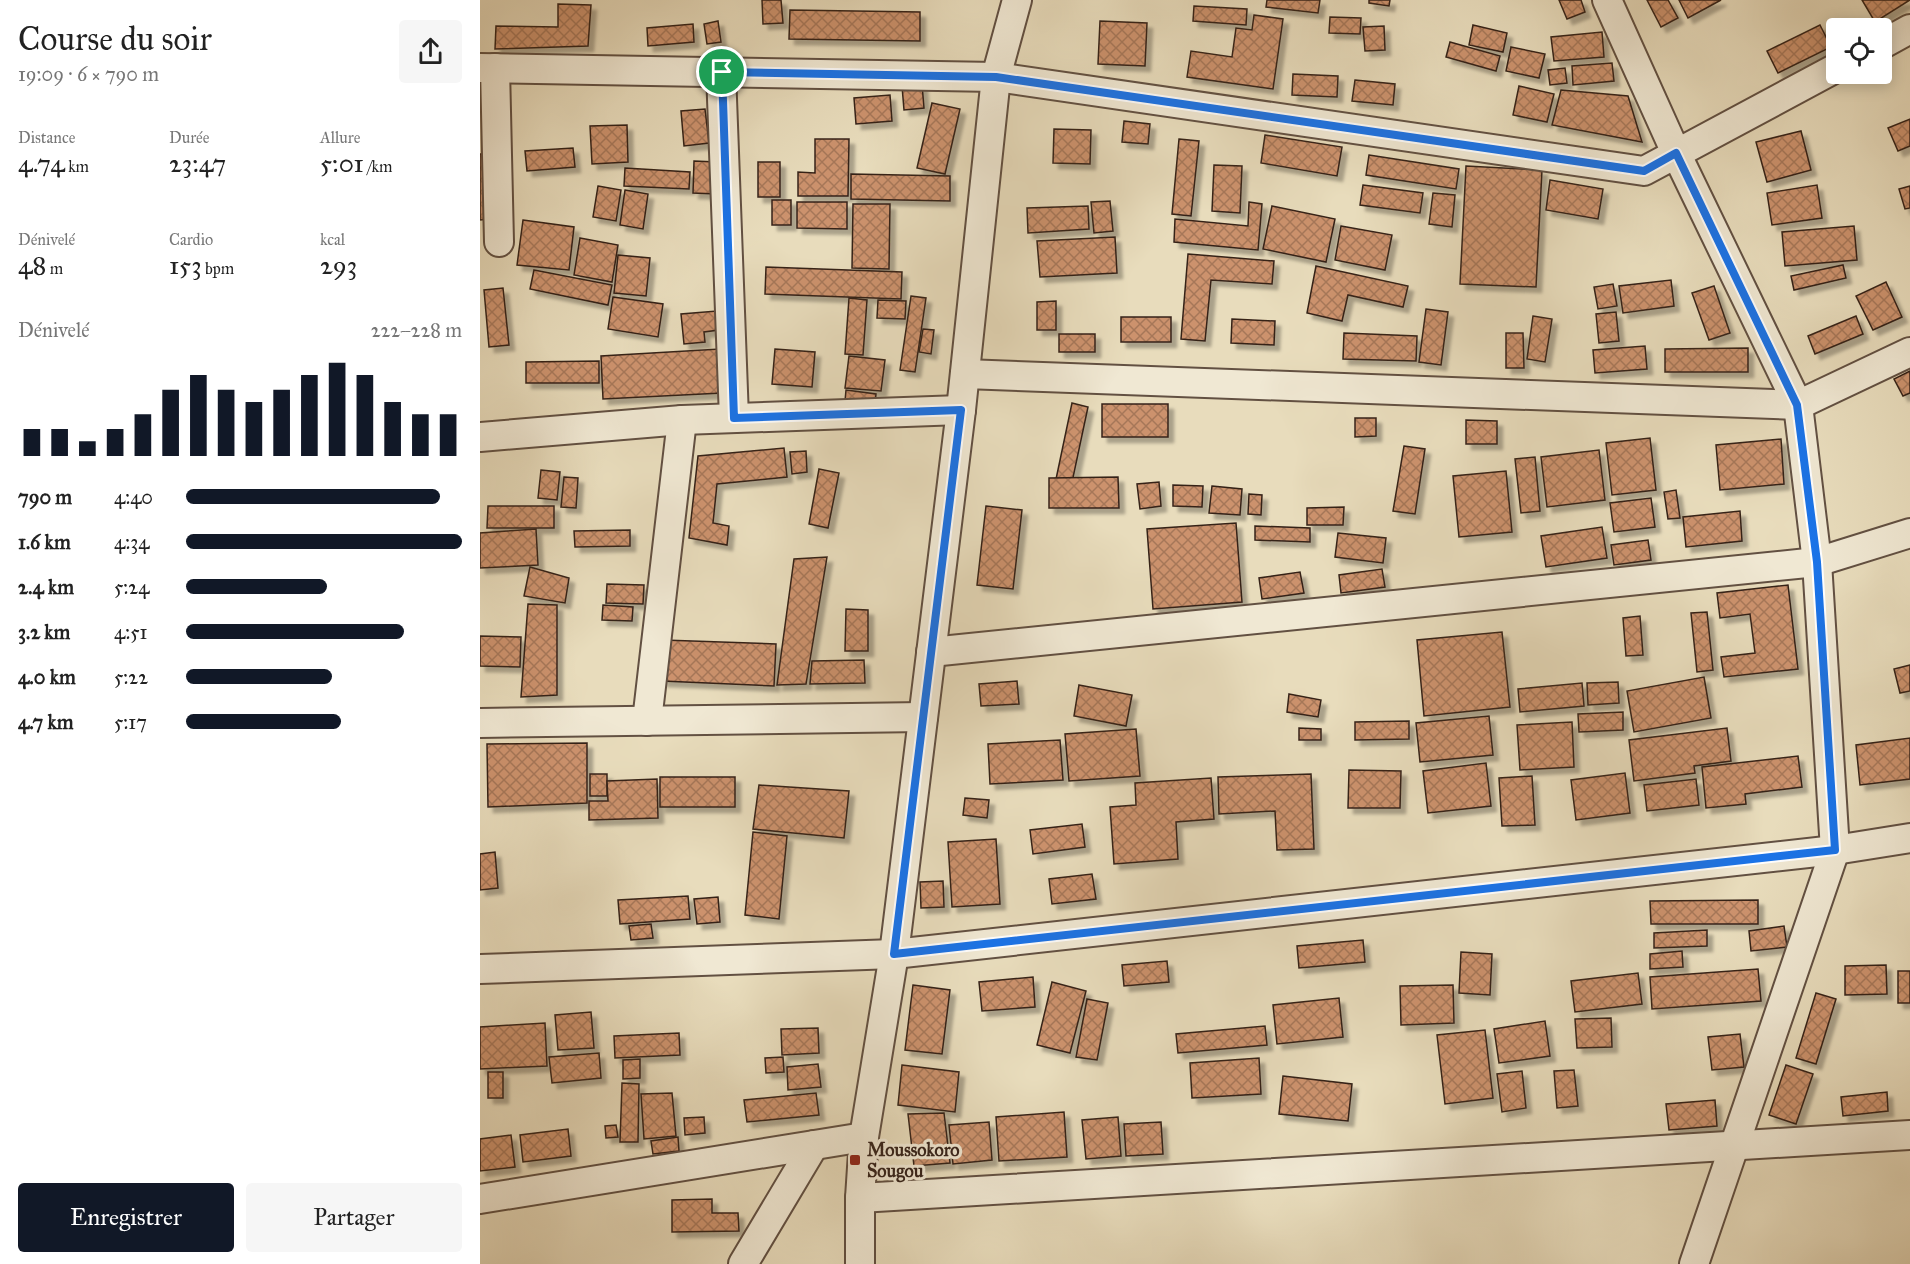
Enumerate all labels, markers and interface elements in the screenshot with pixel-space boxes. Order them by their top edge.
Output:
map controls [1826,18,1892,84]
button: locate [1826,18,1892,84]
text: Course du soir [18,19,212,59]
button: share [399,20,462,83]
pin [696,46,747,97]
icon: arrive [705,55,738,88]
text: 19:09 · 6 × 790 m [18,62,159,86]
text: Distance [18,128,75,147]
text: Durée [169,128,209,147]
text: Allure [320,128,360,147]
text: 4.74 [18,147,65,179]
text: 23:47 [169,147,226,179]
text: 5:01 [320,147,364,179]
text: km [65,157,89,176]
text: /km [364,157,392,176]
text: Dénivelé [18,230,75,249]
text: Cardio [169,230,213,249]
text: kcal [320,230,345,249]
text: 48 [18,249,46,281]
text: 153 [169,249,202,281]
text: 293 [320,249,357,281]
text: m [46,259,63,278]
text: bpm [202,259,234,278]
text: Dénivelé [18,318,90,342]
text: 222–228 m [371,318,462,342]
text: 790 m [18,485,72,509]
text: 4:40 [114,485,153,509]
text: 1.6 km [18,530,71,554]
text: 4:34 [114,530,149,554]
text: 2.4 km [18,575,74,599]
text: 5:24 [114,575,149,599]
text: 3.2 km [18,620,70,644]
text: 4:51 [114,620,147,644]
text: 4.0 km [18,665,76,689]
text: 5:22 [114,665,148,689]
text: 4.7 km [18,710,74,734]
text: 5:17 [114,710,147,734]
place label: Moussokoro Sougou [867,1139,960,1183]
marker: Moussokoro Sougou [848,1153,862,1167]
button: Enregistrer [18,1183,234,1252]
button: Partager [246,1183,462,1252]

